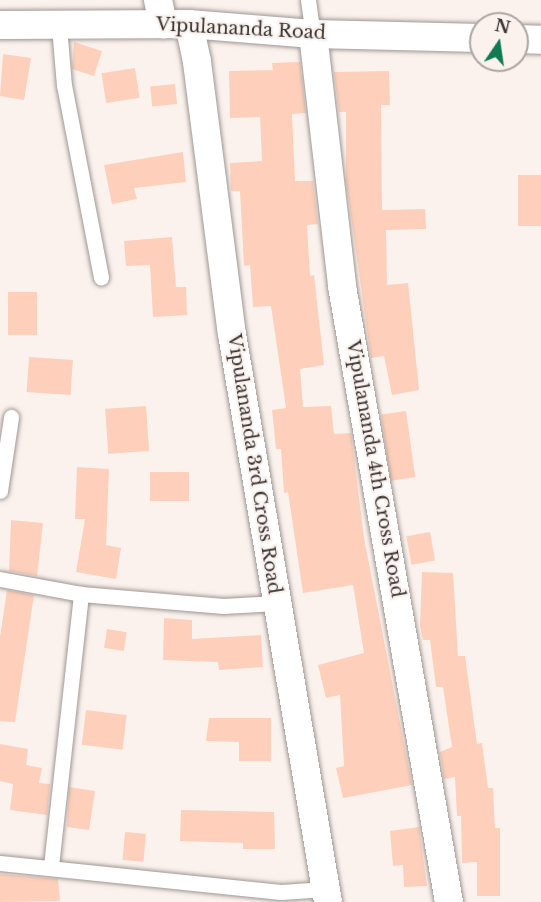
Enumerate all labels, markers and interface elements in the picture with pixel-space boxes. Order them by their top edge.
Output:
north arrow [469,12,529,72]
street label: Vipulananda Road [155,14,327,44]
text: N [493,15,512,38]
street label: Vipulananda 3rd Cross Road [223,332,285,596]
street label: Vipulananda 4th Cross Road [342,339,408,599]

